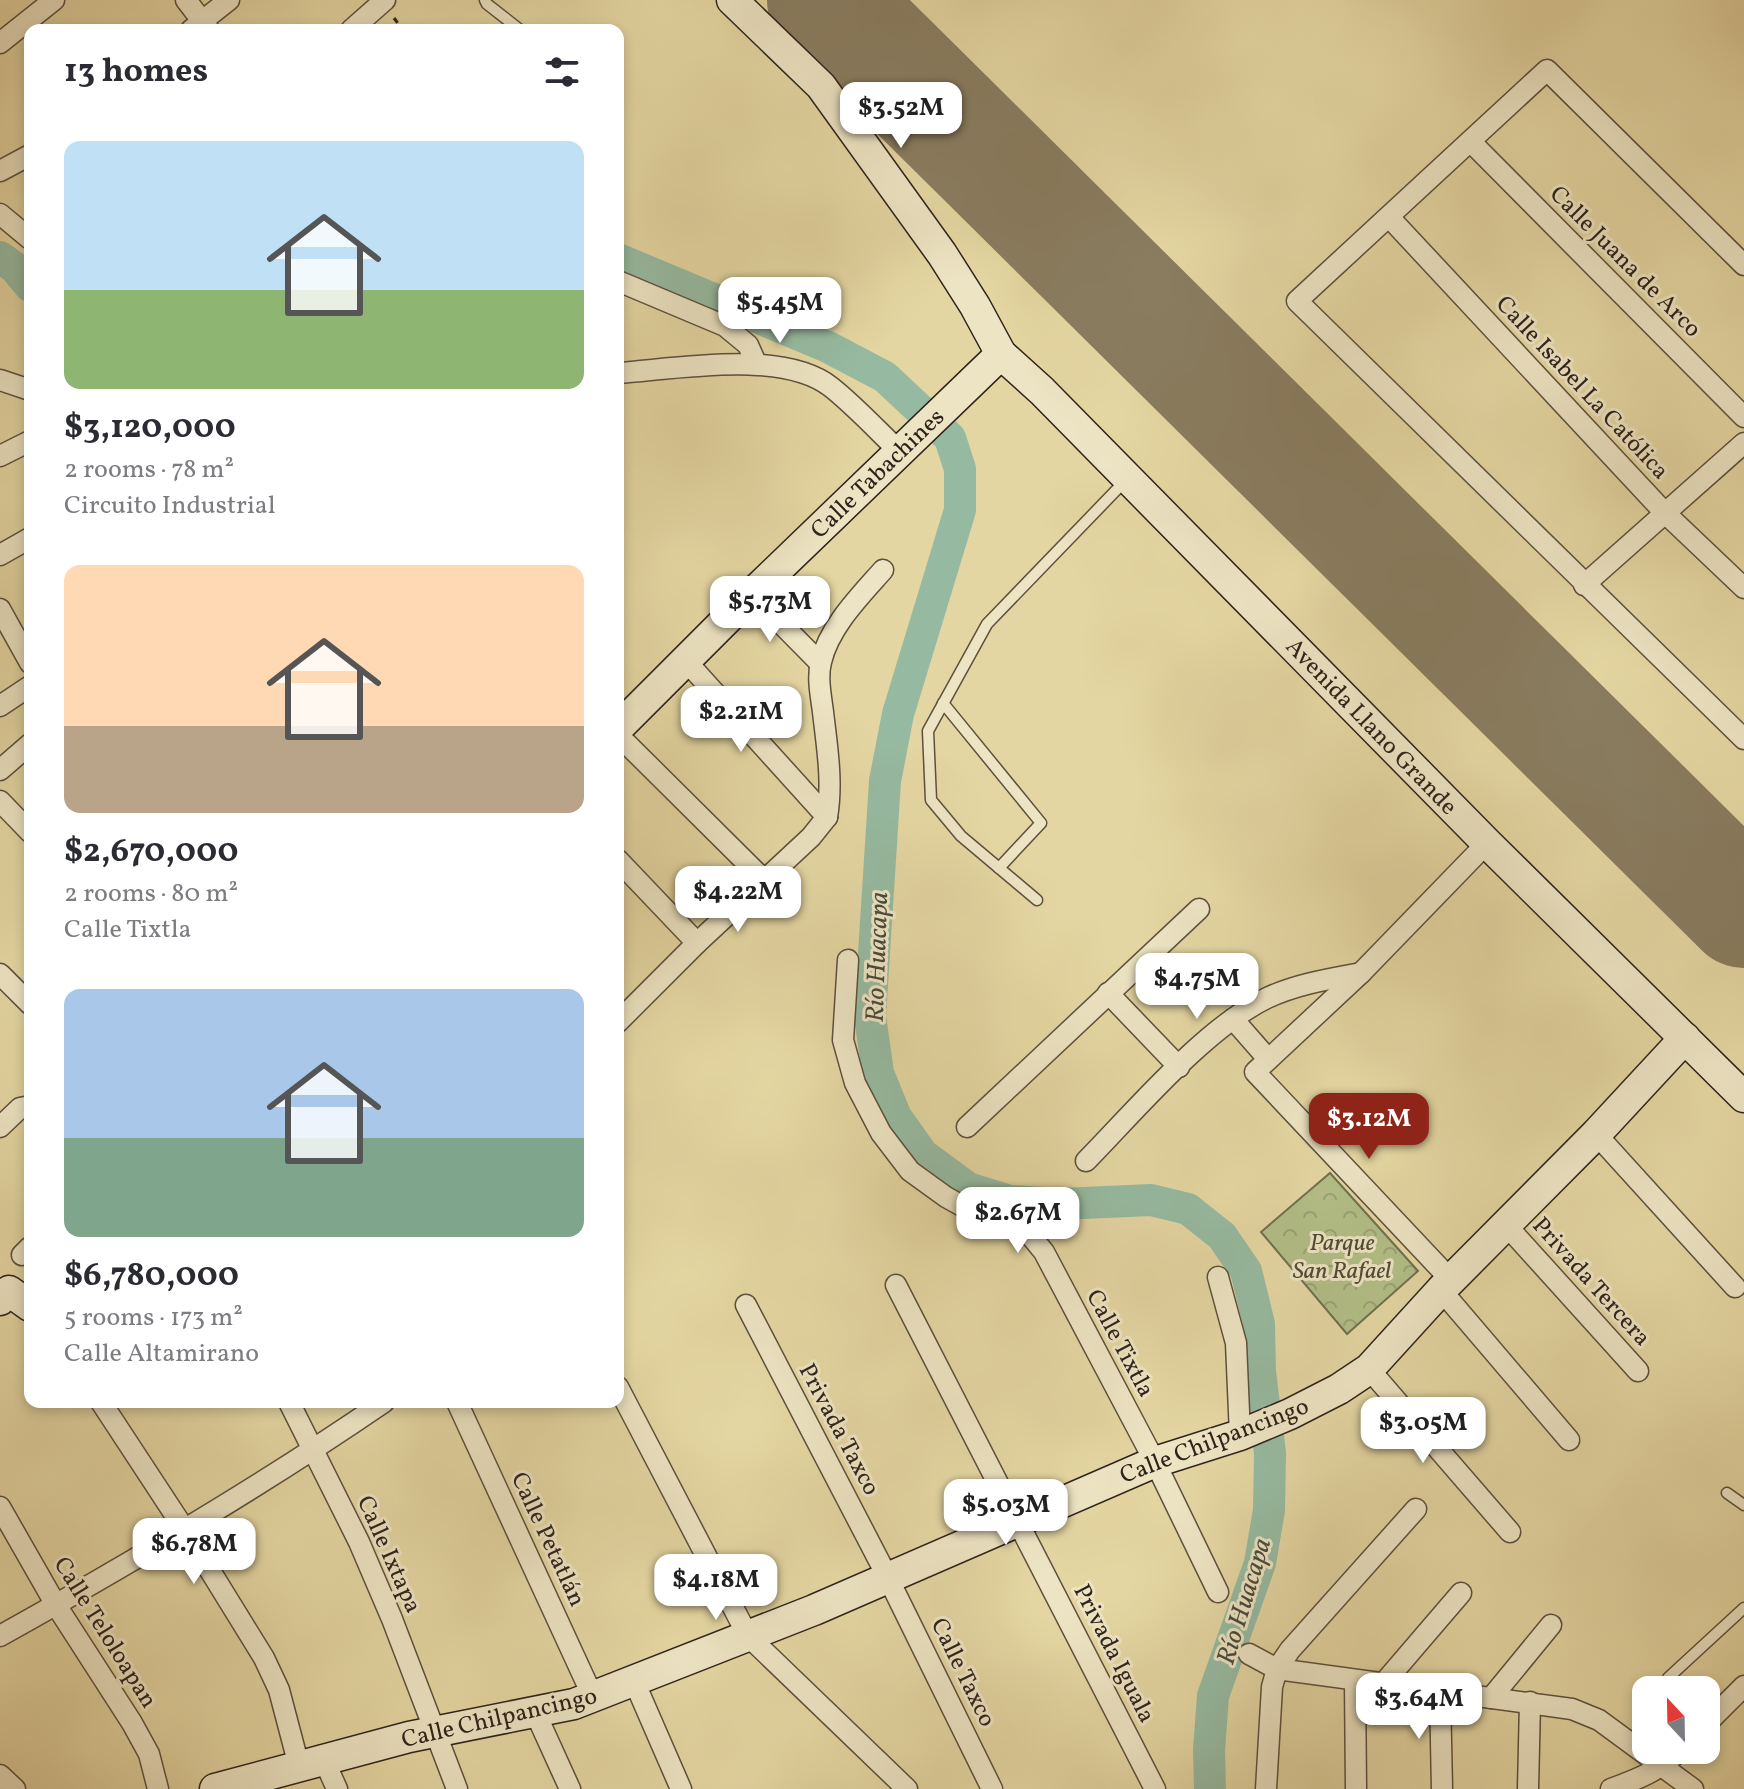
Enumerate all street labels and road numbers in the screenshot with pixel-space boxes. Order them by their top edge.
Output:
street label: Calle Juana de Arco [1541,179,1708,346]
street label: Calle Isabel La Católica [1487,289,1676,488]
street label: Calle Tabachines [804,402,953,547]
street label: Avenida Llano Grande [1277,631,1464,823]
street label: Privada Tercera [1523,1210,1658,1354]
street label: Calle Tixtla [1077,1284,1162,1404]
street label: Privada Taxco [789,1358,887,1502]
street label: Calle Chilpancingo [1115,1390,1314,1494]
street label: Calle Petatlán [501,1467,593,1613]
street label: Calle Ixtapa [347,1491,429,1619]
street label: Calle Teloloapan [44,1551,165,1715]
street label: Privada Iguala [1064,1579,1163,1729]
street label: Calle Taxco [921,1613,1003,1733]
street label: Calle Chilpancingo [398,1680,601,1758]

